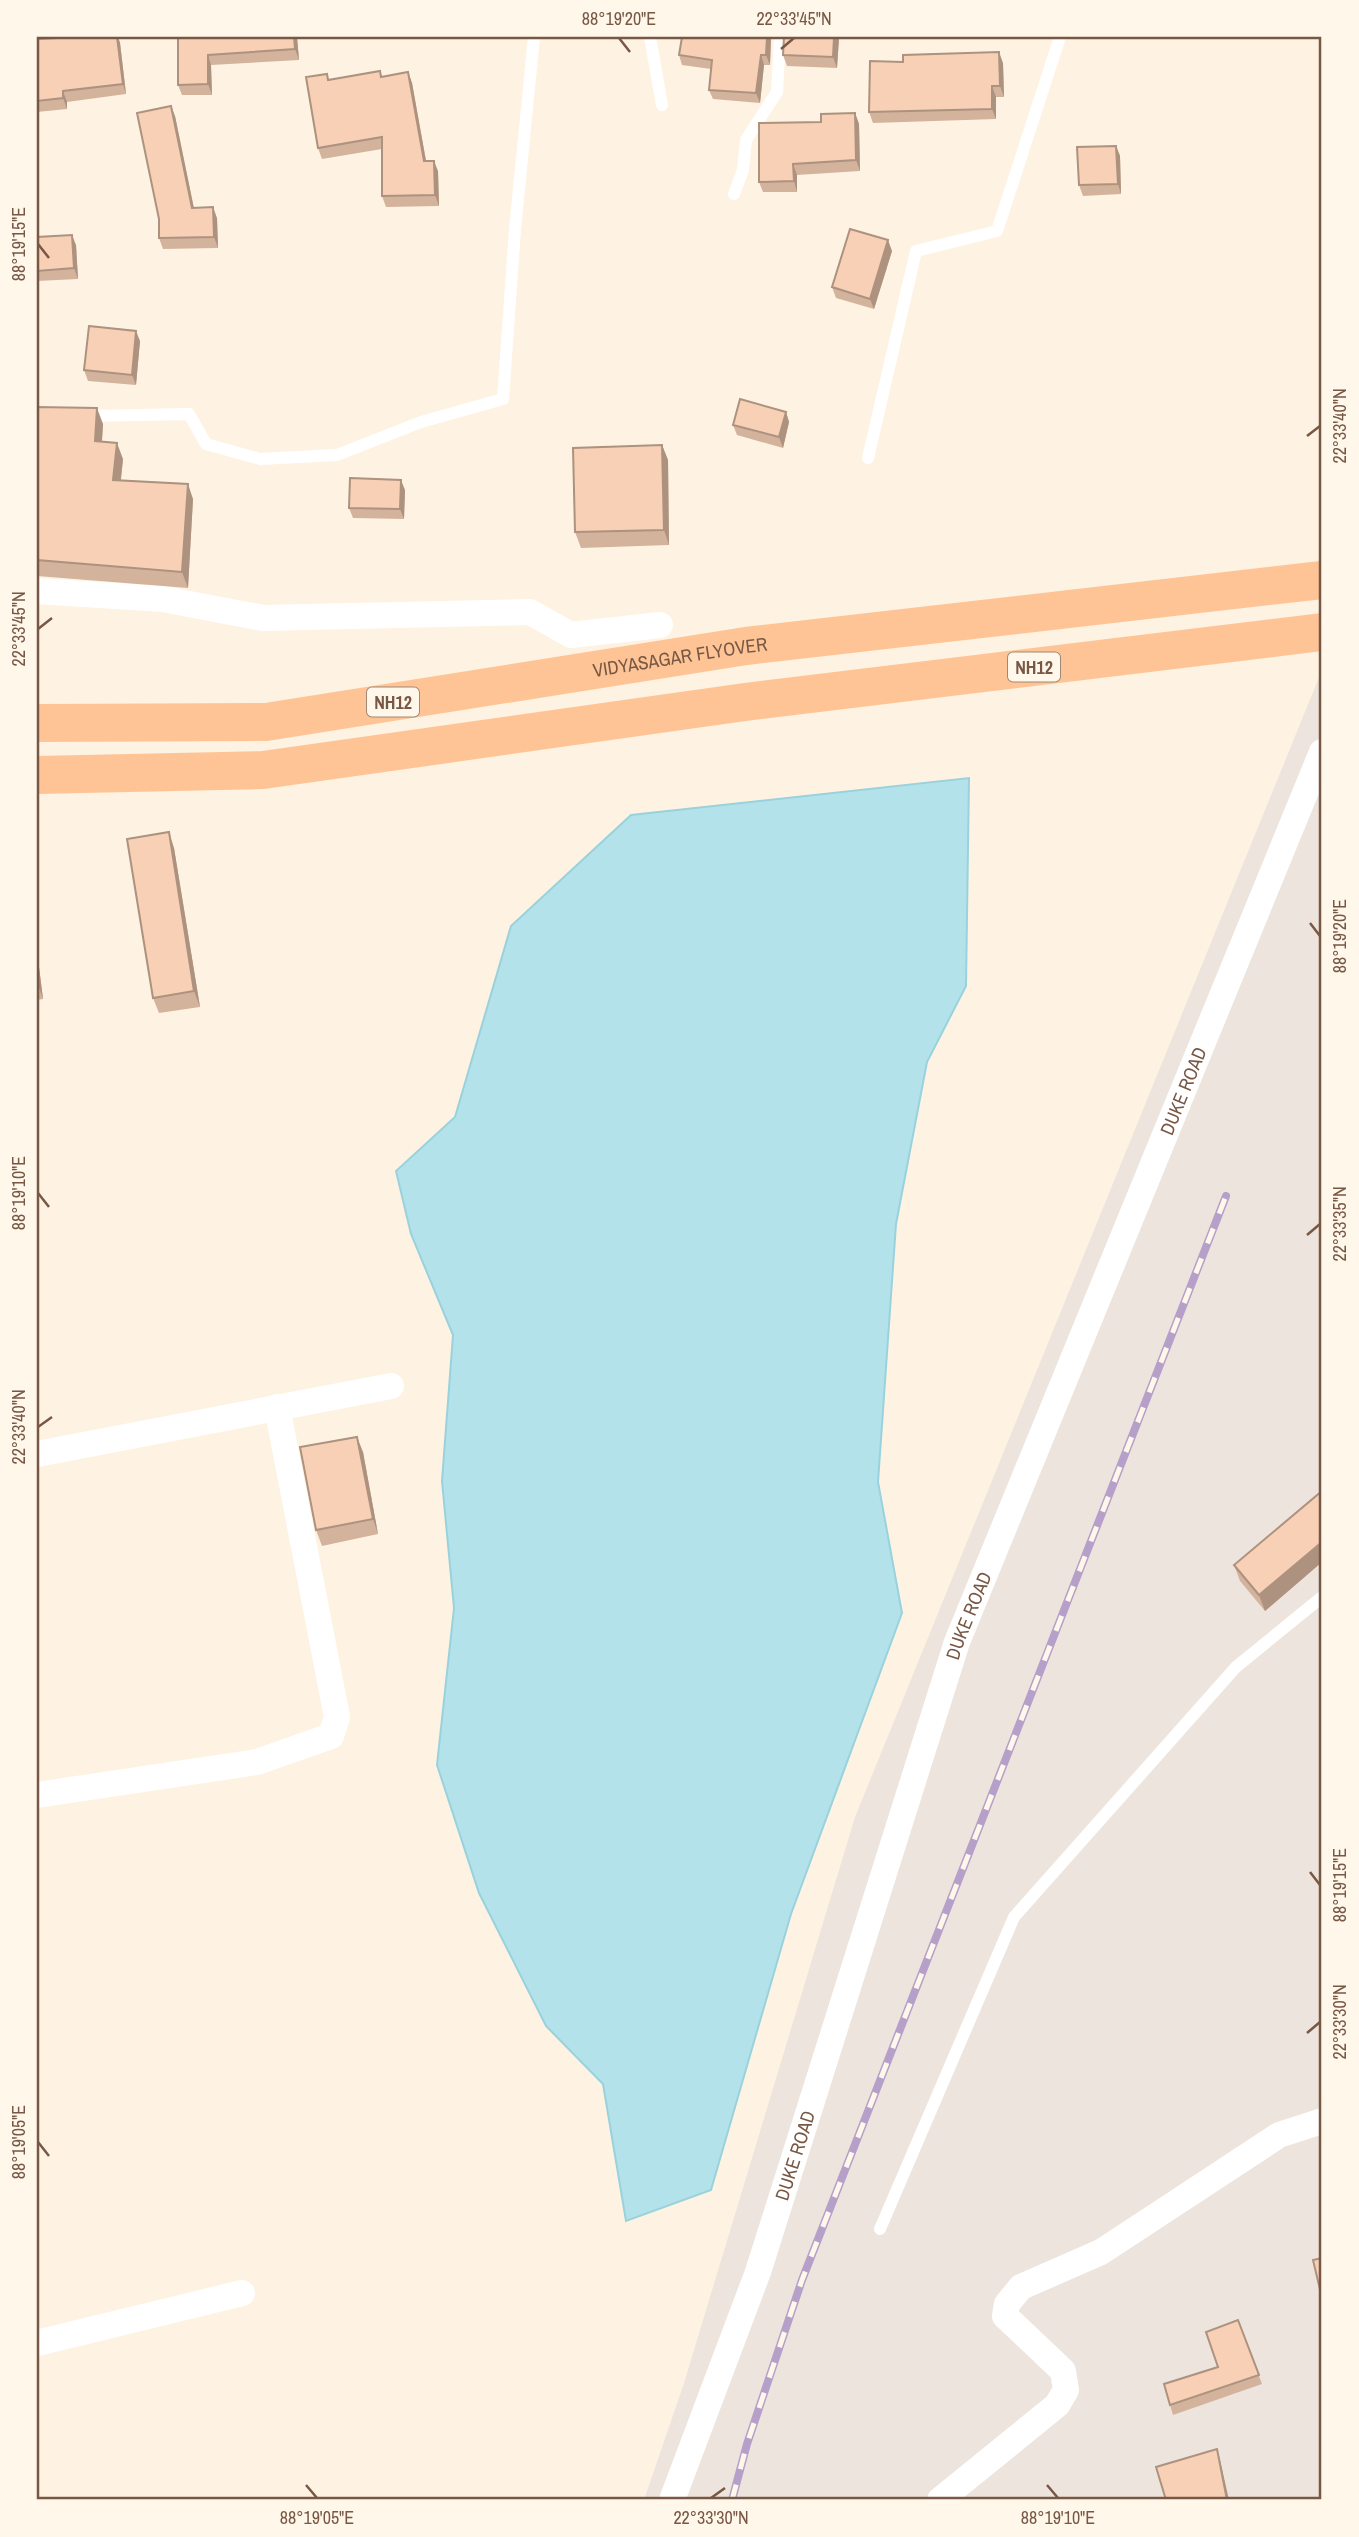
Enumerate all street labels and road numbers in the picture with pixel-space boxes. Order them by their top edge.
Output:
street label: VIDYASAGAR FLYOVER [591,631,768,683]
road number: NH12 [1008,652,1060,682]
road number: NH12 [367,688,419,716]
street label: DUKE ROAD [1153,1043,1213,1139]
street label: DUKE ROAD [939,1568,997,1663]
street label: DUKE ROAD [768,2107,821,2203]

